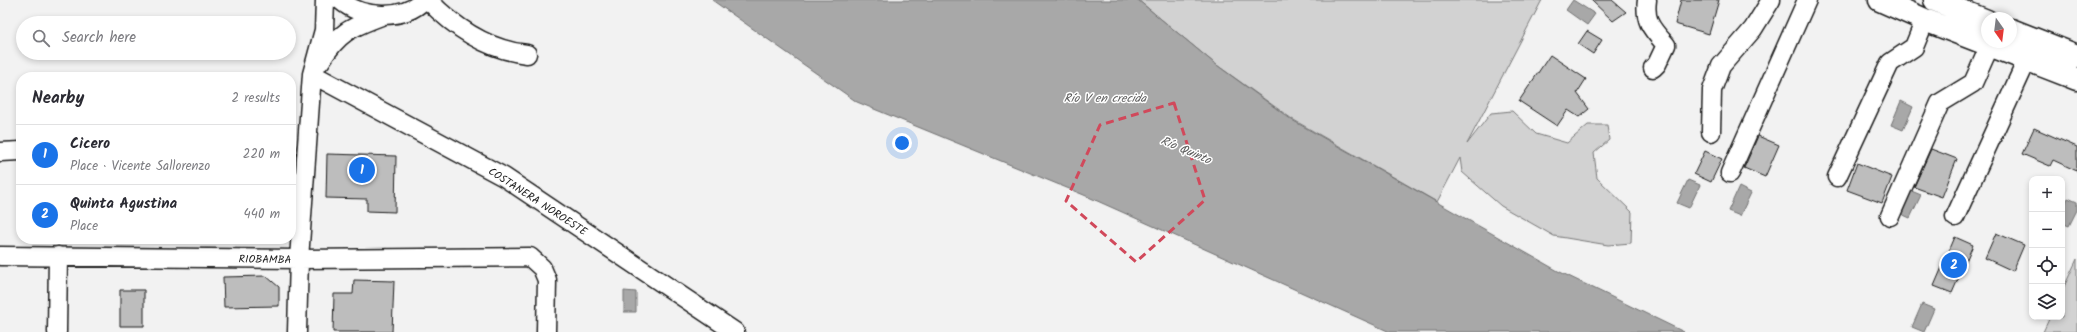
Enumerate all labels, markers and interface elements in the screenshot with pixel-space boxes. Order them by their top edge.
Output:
north arrow [1981,12,2017,48]
search box [16,16,296,60]
text: Search here [62,26,136,50]
icon: search [30,27,52,49]
text: Nearby [32,85,84,112]
text: 2 results [232,88,280,109]
water label: Río V en crecida [1064,89,1148,108]
water label: Río Quinto [1158,131,1215,170]
text: Cicero [70,132,110,156]
your location [892,133,912,153]
text: 1 [43,144,47,165]
text: 220 m [243,144,280,165]
pin: 1 [349,155,375,185]
text: Place · Vicente Sallorenzo [70,156,210,177]
street label: COSTANERA NOROESTE [484,163,591,241]
map controls [2029,176,2065,320]
button: + [2029,176,2065,212]
text: Quinta Agustina [70,192,177,216]
text: 2 [41,204,49,225]
text: 440 m [244,204,280,225]
button: − [2029,212,2065,248]
text: Place [70,216,98,237]
button: locate [2029,248,2065,284]
pin: 2 [1941,250,1967,280]
street label: RIOBAMBA [239,251,292,269]
button: layers [2029,284,2065,320]

